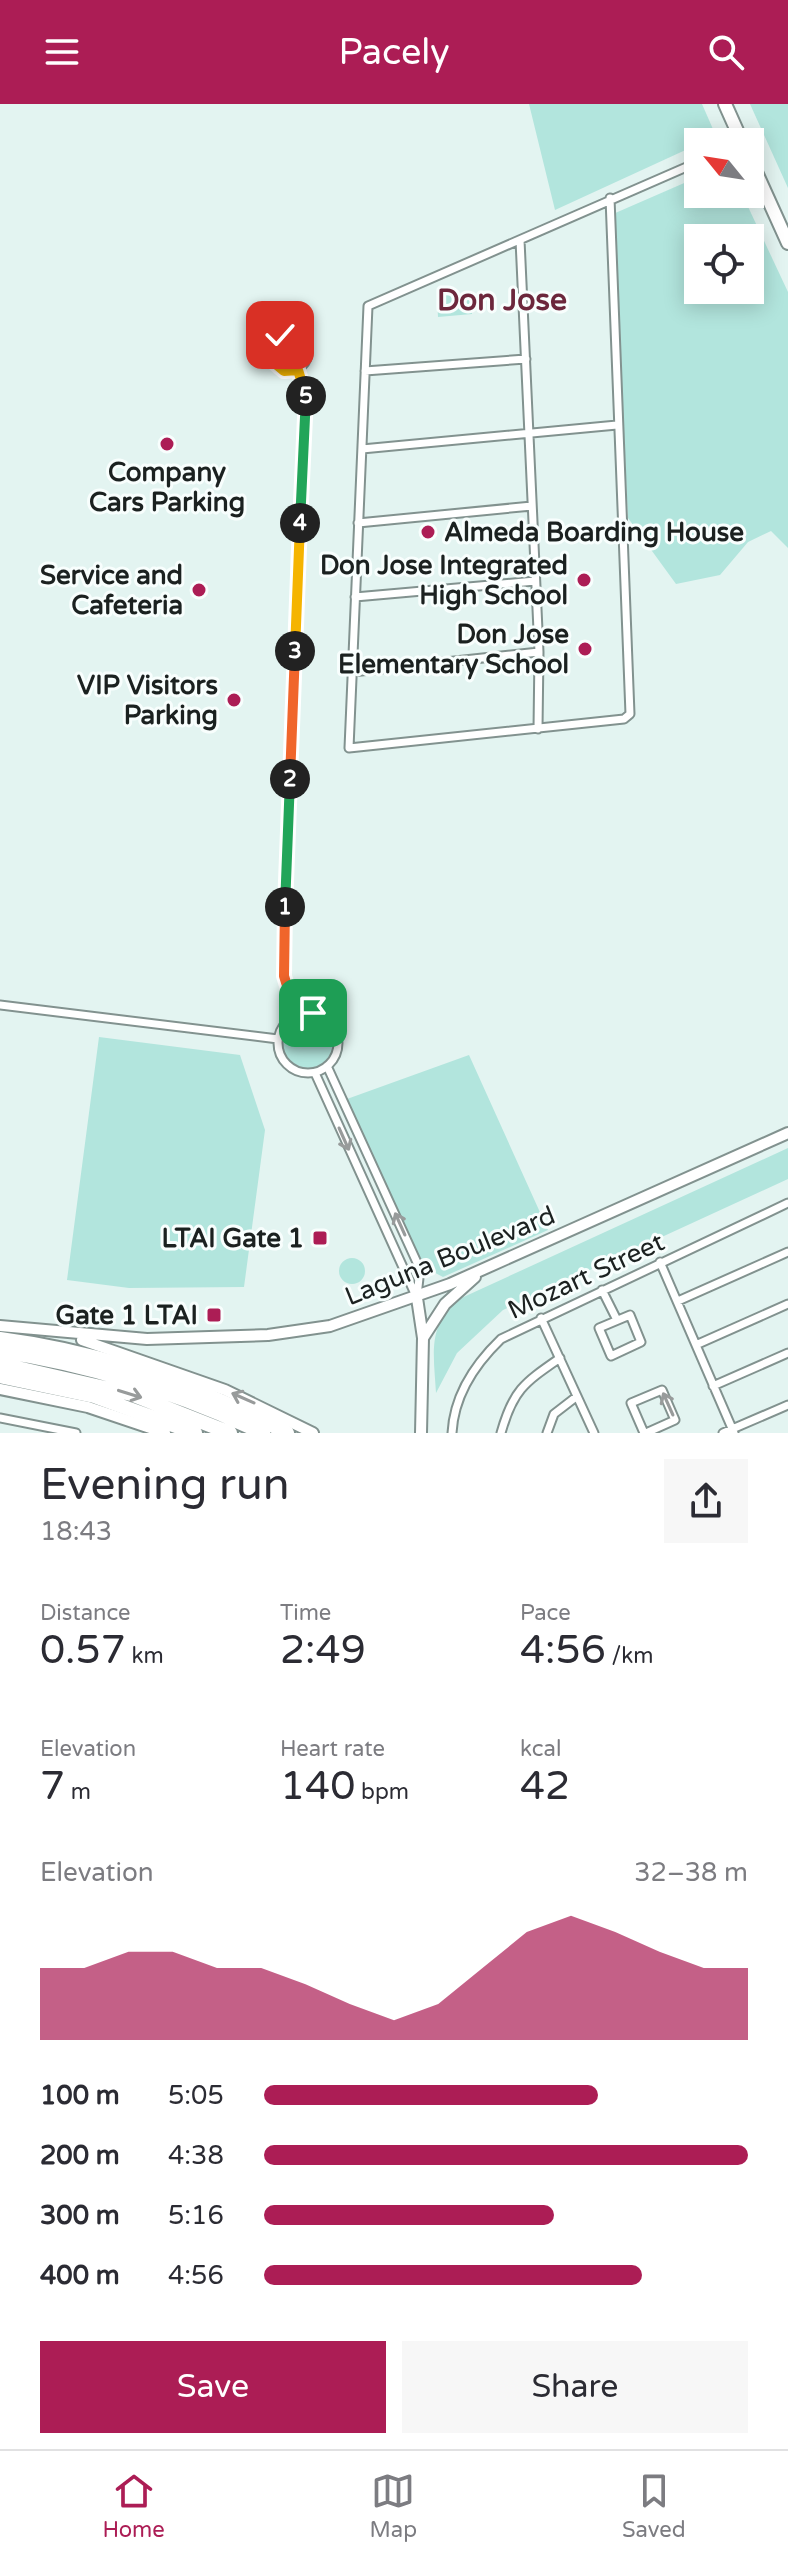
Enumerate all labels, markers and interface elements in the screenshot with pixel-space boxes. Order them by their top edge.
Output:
icon: menu [40,30,84,74]
icon: search [704,30,748,74]
text: Pacely [338,31,450,74]
north arrow [684,128,764,208]
map controls [684,128,764,304]
button: locate [684,224,764,304]
district label: Don Jose [437,282,567,319]
pin [246,301,314,369]
icon: check [258,313,302,357]
pin: 5 [286,376,326,416]
text: 5 [299,383,313,409]
marker: Company Cars Parking [158,435,176,453]
place label: Company Cars Parking [89,457,245,518]
pin: 4 [280,503,320,543]
text: 4 [293,510,307,536]
place label: Almeda Boarding House [444,517,744,548]
marker: Almeda Boarding House [419,523,437,541]
place label: Don Jose Integrated High School [320,550,568,611]
place label: Service and Cafeteria [40,560,183,621]
marker: Don Jose Integrated High School [575,571,593,589]
marker: Service and Cafeteria [190,581,208,599]
place label: Don Jose Elementary School [338,619,569,680]
pin: 3 [275,631,315,671]
text: 3 [288,638,302,664]
marker: Don Jose Elementary School [576,640,594,658]
place label: VIP Visitors Parking [77,670,218,731]
marker: VIP Visitors Parking [225,691,243,709]
pin: 2 [270,759,310,799]
text: 2 [283,766,297,792]
pin: 1 [265,887,305,927]
text: 1 [278,894,292,920]
pin [279,979,347,1047]
icon: arrive [291,991,335,1035]
one-way arrow [337,1127,352,1151]
street label: Laguna Boulevard [340,1200,560,1312]
one-way arrow [392,1213,407,1237]
place label: LTAI Gate 1 [162,1223,304,1254]
street label: Mozart Street [503,1226,669,1326]
marker: LTAI Gate 1 [311,1229,329,1247]
place label: Gate 1 LTAI [56,1300,198,1331]
marker: Gate 1 LTAI [205,1306,223,1324]
one-way arrow [117,1387,143,1402]
one-way arrow [232,1390,256,1405]
one-way arrow [659,1392,674,1417]
text: Evening run [40,1459,289,1512]
button: share [664,1459,748,1543]
text: 18:43 [40,1516,112,1547]
text: Distance [40,1600,131,1626]
text: Time [280,1600,331,1626]
text: Pace [520,1600,571,1626]
text: 0.57 [40,1626,126,1674]
text: 2:49 [280,1626,366,1674]
text: 4:56 [520,1626,606,1674]
text: km [126,1643,164,1669]
text: /km [606,1643,653,1669]
text: Elevation [40,1736,136,1762]
text: Heart rate [280,1736,385,1762]
text: kcal [520,1736,561,1762]
text: 7 [40,1762,65,1810]
text: 140 [280,1762,355,1810]
text: 42 [520,1762,570,1810]
text: m [65,1779,91,1805]
text: bpm [355,1779,409,1805]
text: Elevation [40,1857,154,1888]
text: 32–38 m [634,1857,748,1888]
text: 100 m [40,2080,120,2111]
text: 5:05 [168,2080,224,2111]
text: 200 m [40,2140,120,2171]
text: 4:38 [168,2140,224,2171]
text: 300 m [40,2200,120,2231]
text: 5:16 [168,2200,224,2231]
text: 400 m [40,2260,120,2291]
text: 4:56 [168,2260,224,2291]
button: Save [40,2341,386,2433]
button: Share [402,2341,748,2433]
tab: Home [102,2469,165,2543]
tab: Map [370,2469,417,2543]
tab: Saved [622,2469,686,2543]

